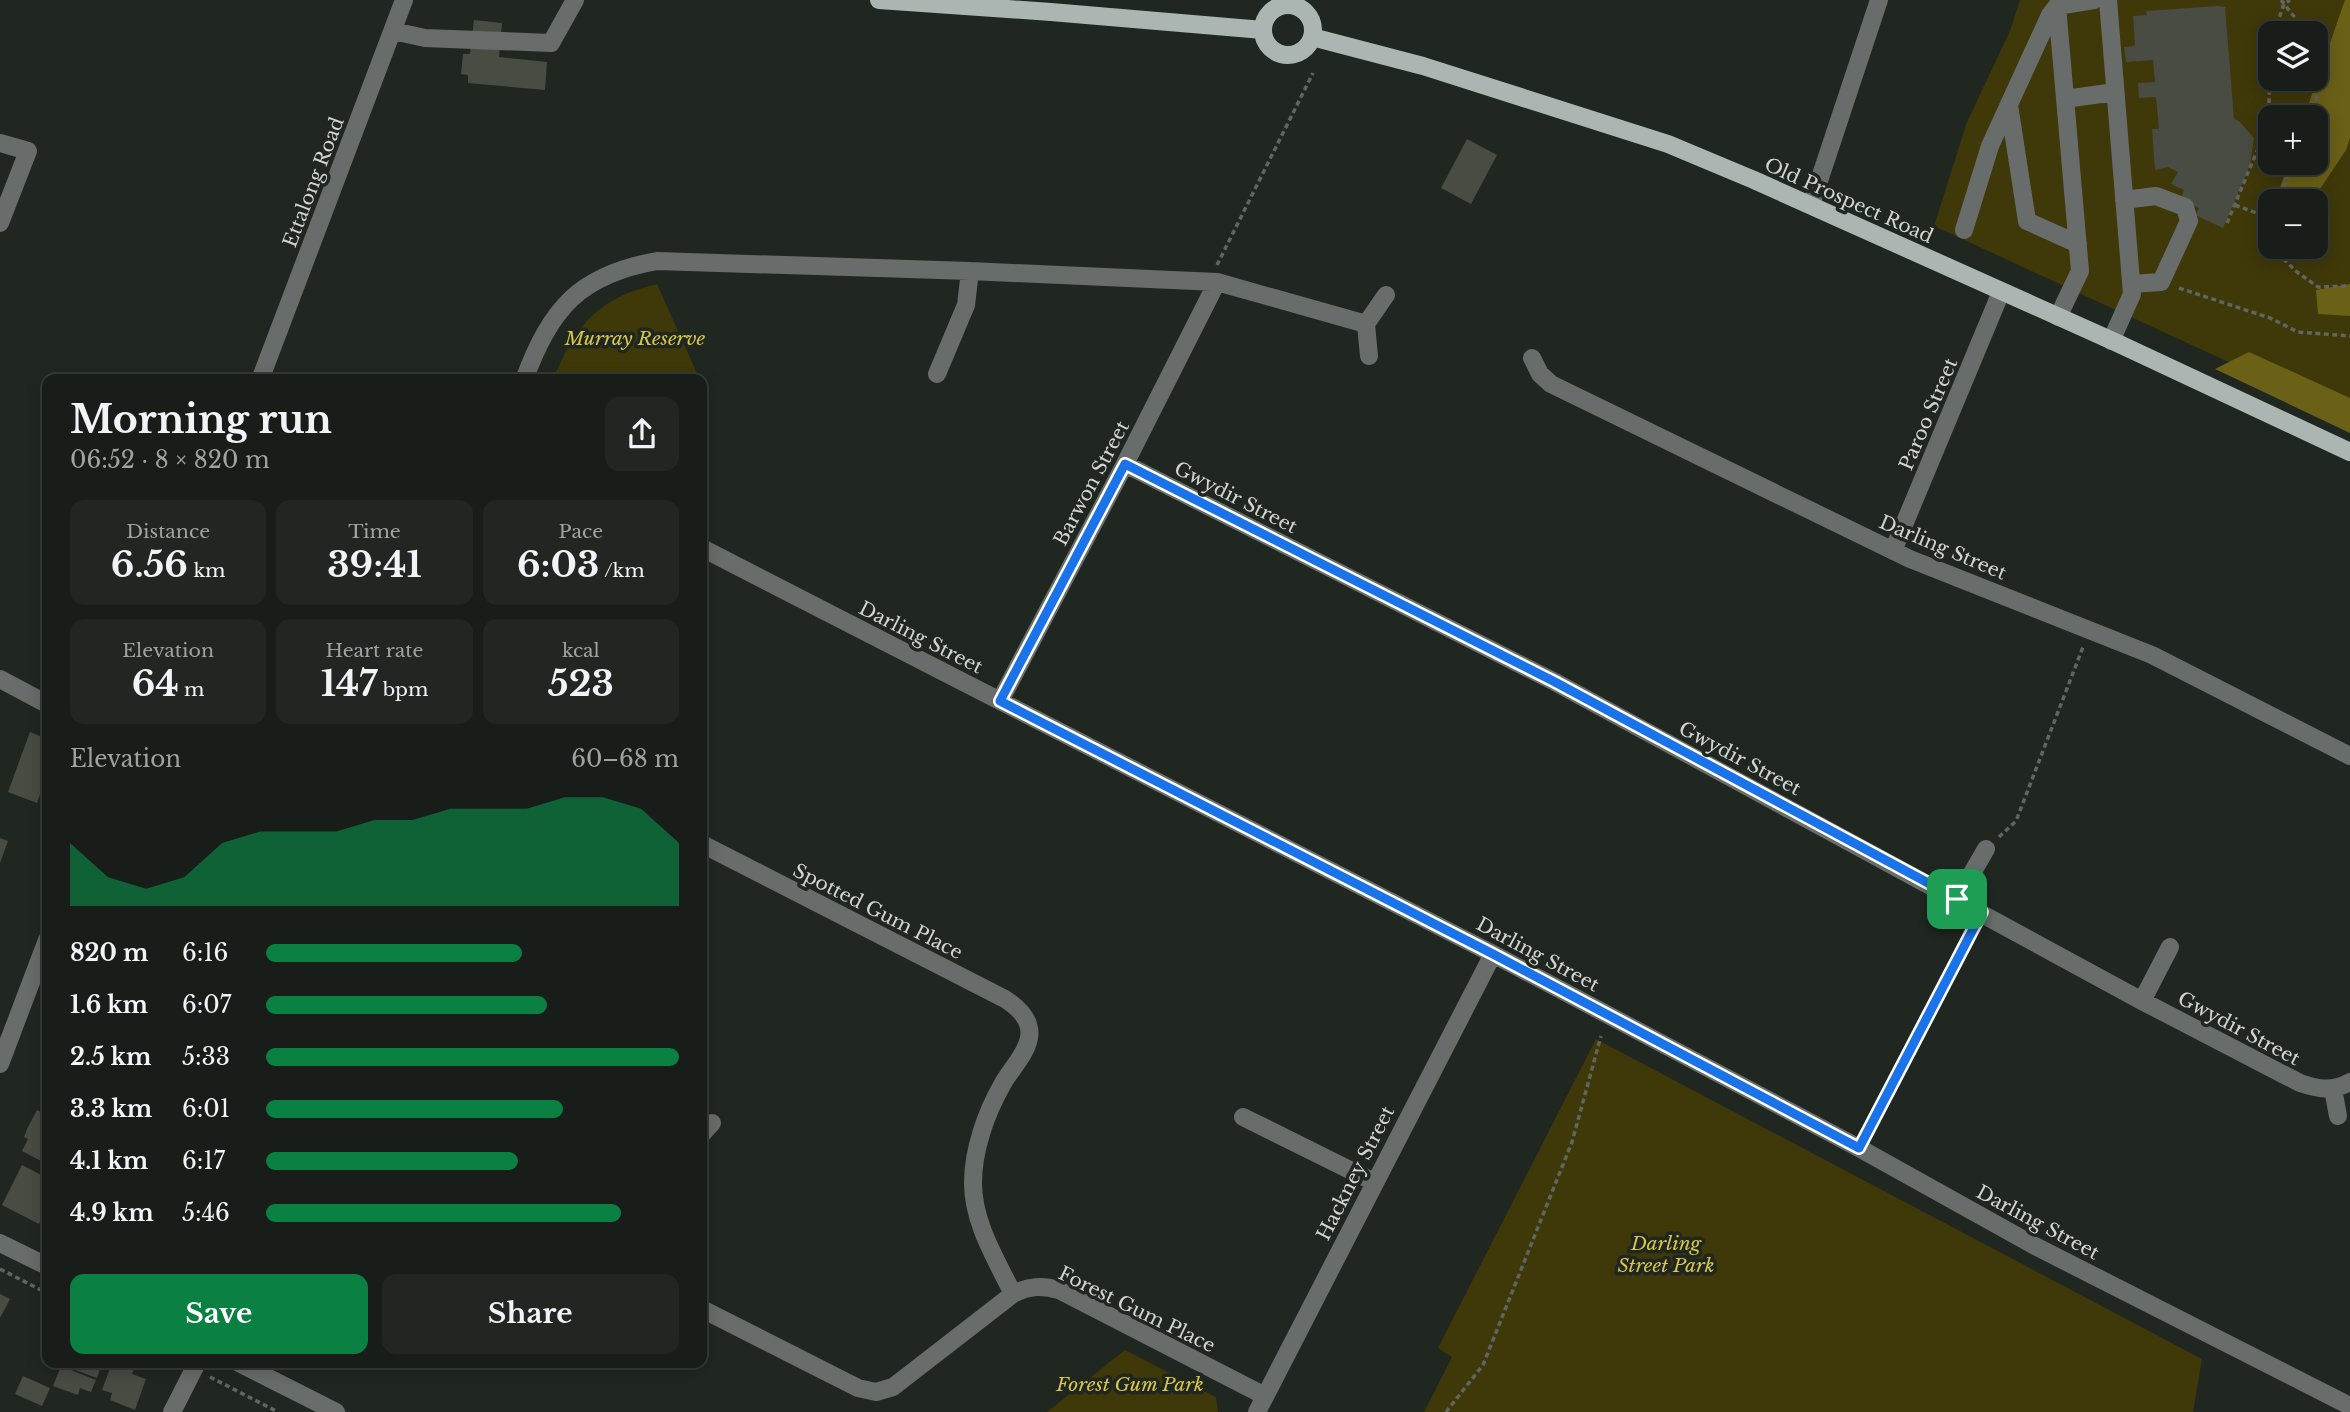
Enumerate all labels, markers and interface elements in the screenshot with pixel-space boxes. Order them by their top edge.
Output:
map controls [2258,21,2328,259]
button: layers [2258,21,2328,91]
button: + [2258,105,2328,175]
street label: Ettalong Road [278,114,349,251]
street label: Old Prospect Road [1761,153,1937,248]
button: − [2258,189,2328,259]
park label: Murray Reserve [564,327,705,350]
street label: Paroo Street [1894,354,1963,474]
text: Morning run [70,396,332,443]
button: share [605,397,679,471]
street label: Barwon Street [1049,416,1134,550]
text: 06:52 · 8 × 820 m [70,446,270,474]
street label: Gwydir Street [1170,457,1302,539]
street label: Darling Street [1876,510,2011,585]
text: Distance [126,520,210,543]
text: Time [348,520,401,543]
text: Pace [559,520,603,543]
text: 6.56 [111,543,188,586]
text: 39:41 [327,543,422,586]
text: 6:03 [517,543,599,586]
text: km [188,559,225,582]
text: /km [599,559,645,582]
street label: Darling Street [855,596,987,679]
text: Elevation [122,639,214,662]
text: Heart rate [326,639,423,662]
text: kcal [562,639,600,662]
text: 64 [132,662,179,705]
text: 147 [321,662,377,705]
text: 523 [548,662,614,705]
text: m [179,678,205,701]
text: bpm [377,678,428,701]
street label: Gwydir Street [1675,717,1805,801]
text: Elevation [70,745,181,773]
text: 60–68 m [571,745,679,773]
street label: Spotted Gum Place [789,859,966,964]
pin [1927,869,1987,929]
icon: arrive [1938,880,1976,918]
street label: Darling Street [1472,912,1604,997]
text: 820 m [70,939,149,967]
text: 6:16 [182,939,228,967]
street label: Gwydir Street [2174,987,2304,1071]
text: 1.6 km [70,991,148,1019]
text: 6:07 [182,991,231,1019]
text: 2.5 km [70,1043,151,1071]
text: 5:33 [182,1043,230,1071]
text: 3.3 km [70,1095,152,1123]
text: 6:01 [182,1095,230,1123]
street label: Hackney Street [1312,1101,1400,1244]
text: 4.1 km [70,1147,148,1175]
text: 6:17 [182,1147,225,1175]
street label: Darling Street [1972,1180,2104,1265]
text: 4.9 km [70,1199,154,1227]
text: 5:46 [182,1199,230,1227]
park label: Darling Street Park [1617,1232,1715,1277]
street label: Forest Gum Place [1055,1262,1219,1357]
button: Save [70,1274,368,1354]
button: Share [382,1274,679,1354]
park label: Forest Gum Park [1055,1373,1204,1396]

